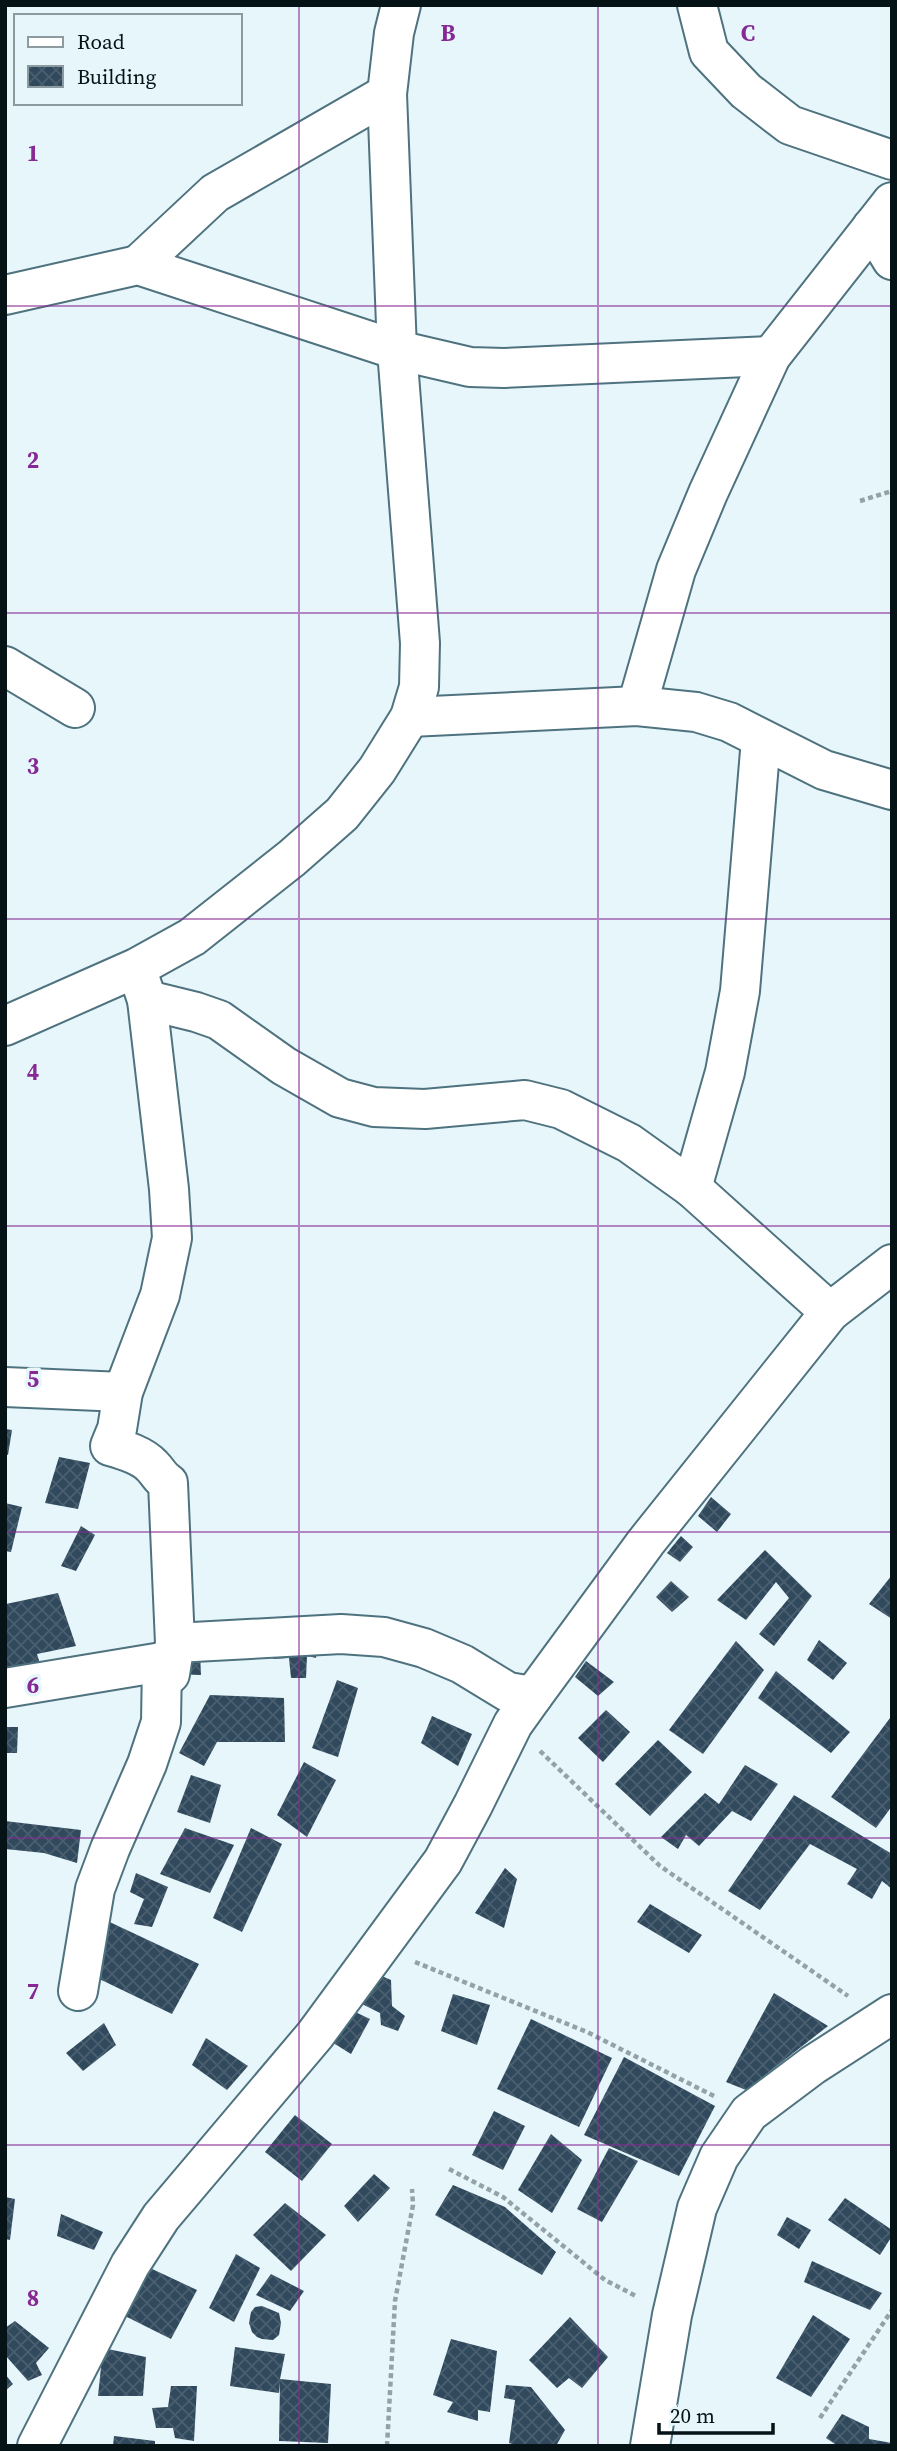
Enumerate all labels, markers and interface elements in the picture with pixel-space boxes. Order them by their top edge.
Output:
legend [14,14,242,105]
text: B [441,17,456,49]
text: C [741,17,755,49]
text: Road [77,27,125,56]
text: Building [77,62,156,91]
text: 1 [27,137,39,169]
text: 2 [27,444,39,476]
text: 3 [27,750,39,782]
text: 4 [27,1056,39,1088]
text: 5 [27,1363,39,1395]
text: 6 [27,1669,39,1701]
text: 7 [27,1975,39,2007]
text: 8 [27,2282,39,2314]
scale bar [659,2392,773,2436]
text: 20 m [670,2401,715,2430]

